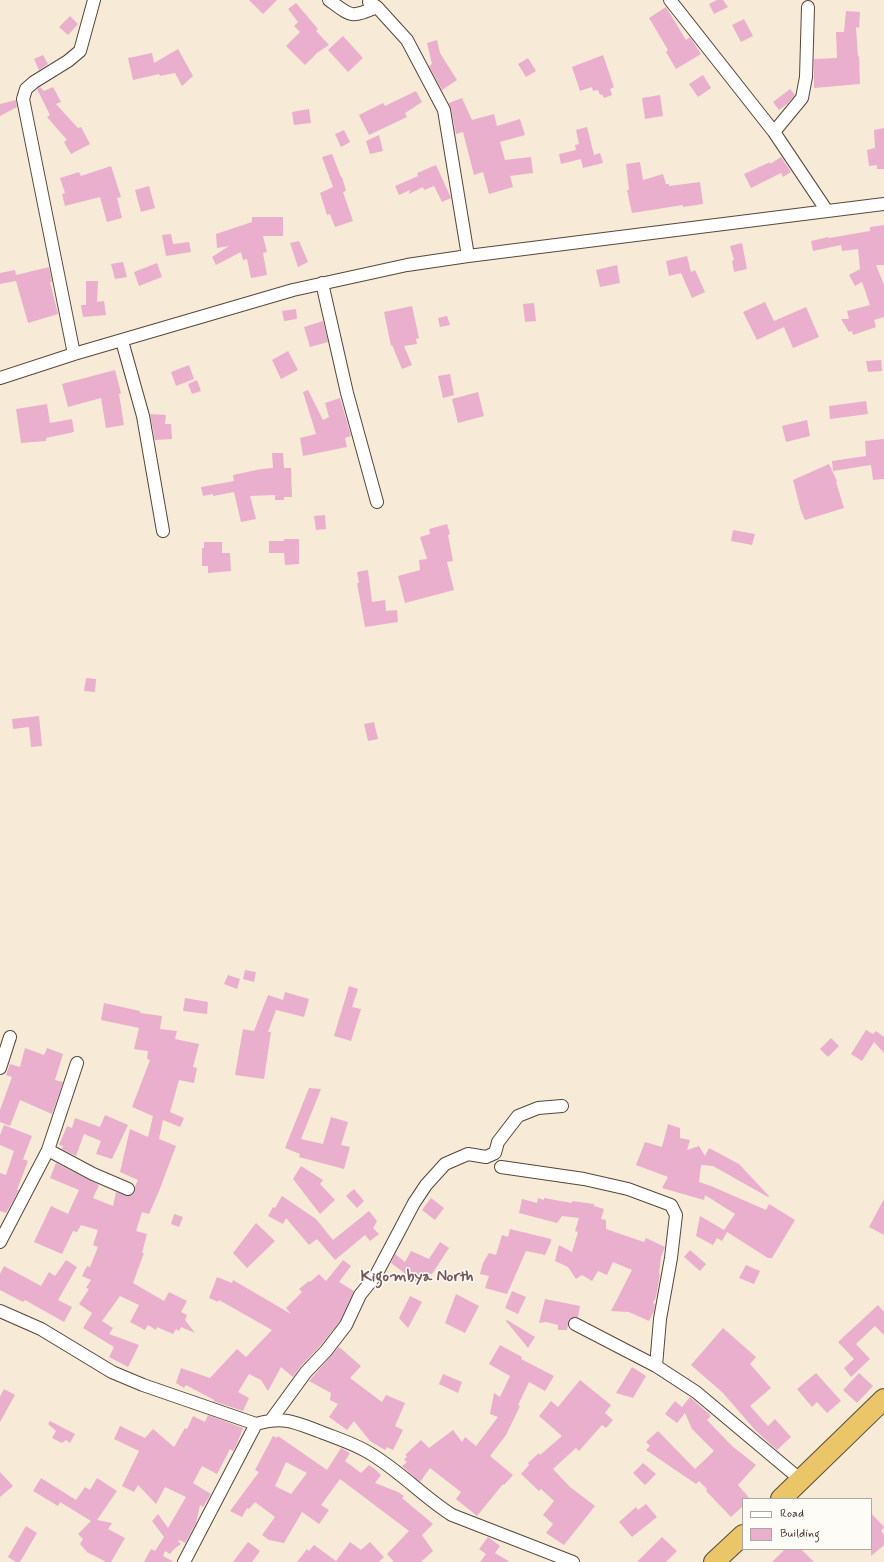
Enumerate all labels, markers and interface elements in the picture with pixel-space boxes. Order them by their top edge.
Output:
district label: Kigombya North [360,1268,474,1288]
legend [742,1498,872,1550]
text: Road [780,1506,804,1522]
text: Building [780,1526,820,1542]

